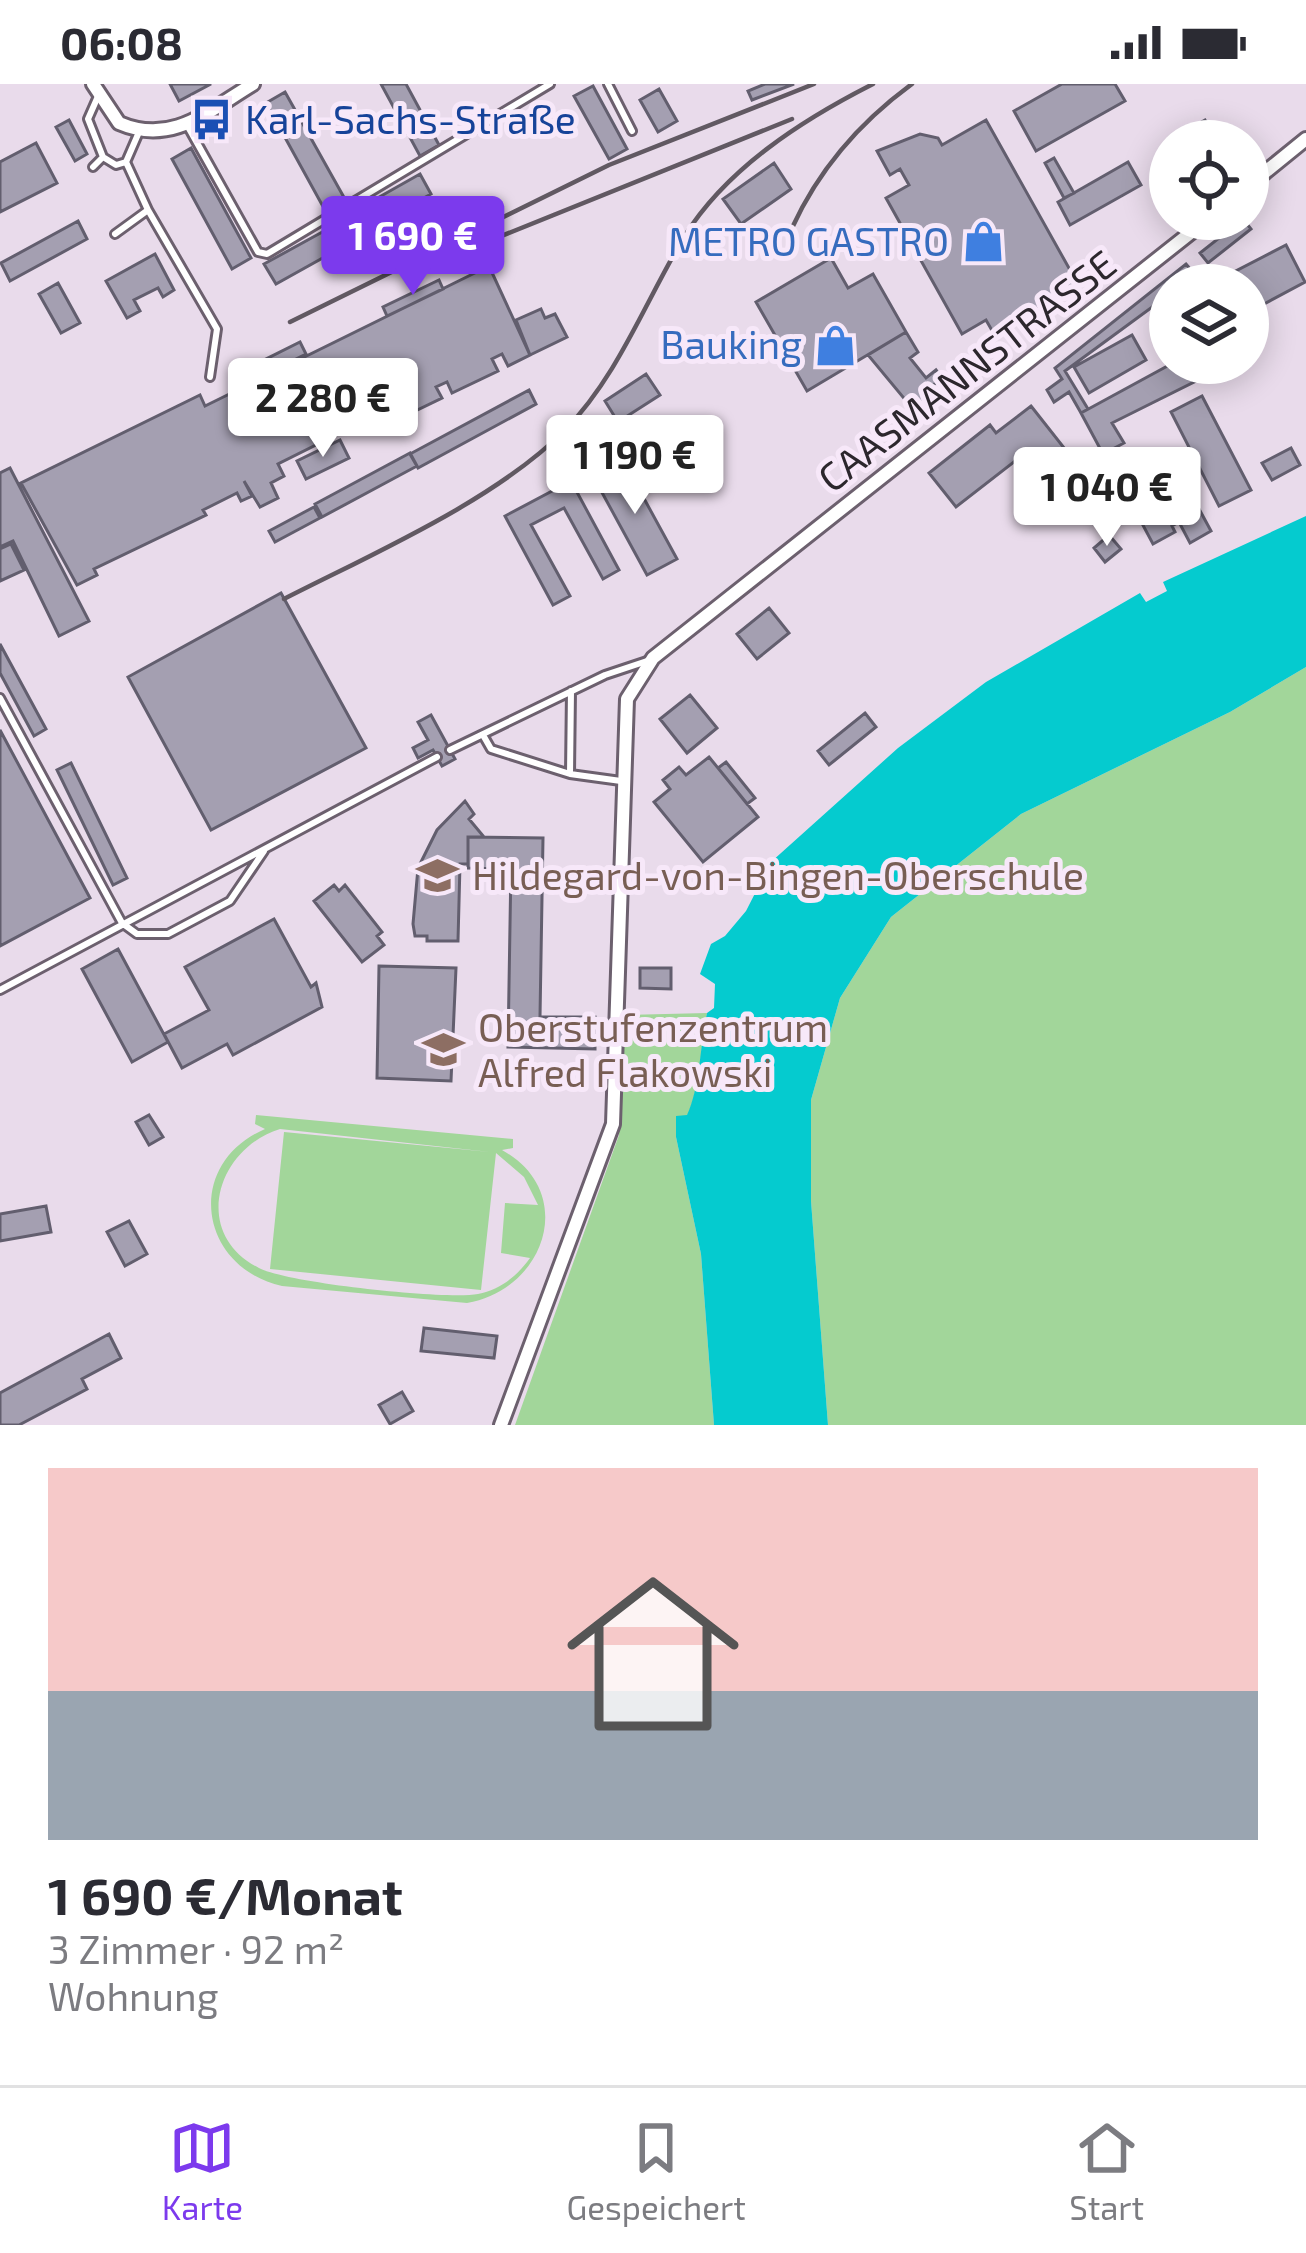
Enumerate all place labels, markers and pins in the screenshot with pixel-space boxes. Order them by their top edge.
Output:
place label: Karl-Sachs-Straße [245,95,576,142]
bus stop icon: Karl-Sachs-Straße [188,97,234,143]
pin: 1 690 € [302,196,524,298]
place label: METRO GASTRO [668,217,949,264]
shop icon: METRO GASTRO [960,219,1006,265]
place label: Bauking [660,320,802,367]
shop icon: Bauking [813,322,859,368]
pin: 2 280 € [212,358,434,460]
pin: 1 190 € [524,415,746,517]
pin: 1 040 € [996,447,1218,549]
place label: Hildegard-von-Bingen-Oberschule [472,851,1084,898]
school or university icon: Hildegard-von-Bingen-Oberschule [415,853,461,899]
place label: Oberstufenzentrum Alfred Flakowski [478,1003,828,1095]
school or university icon: Oberstufenzentrum Alfred Flakowski [421,1027,467,1073]

